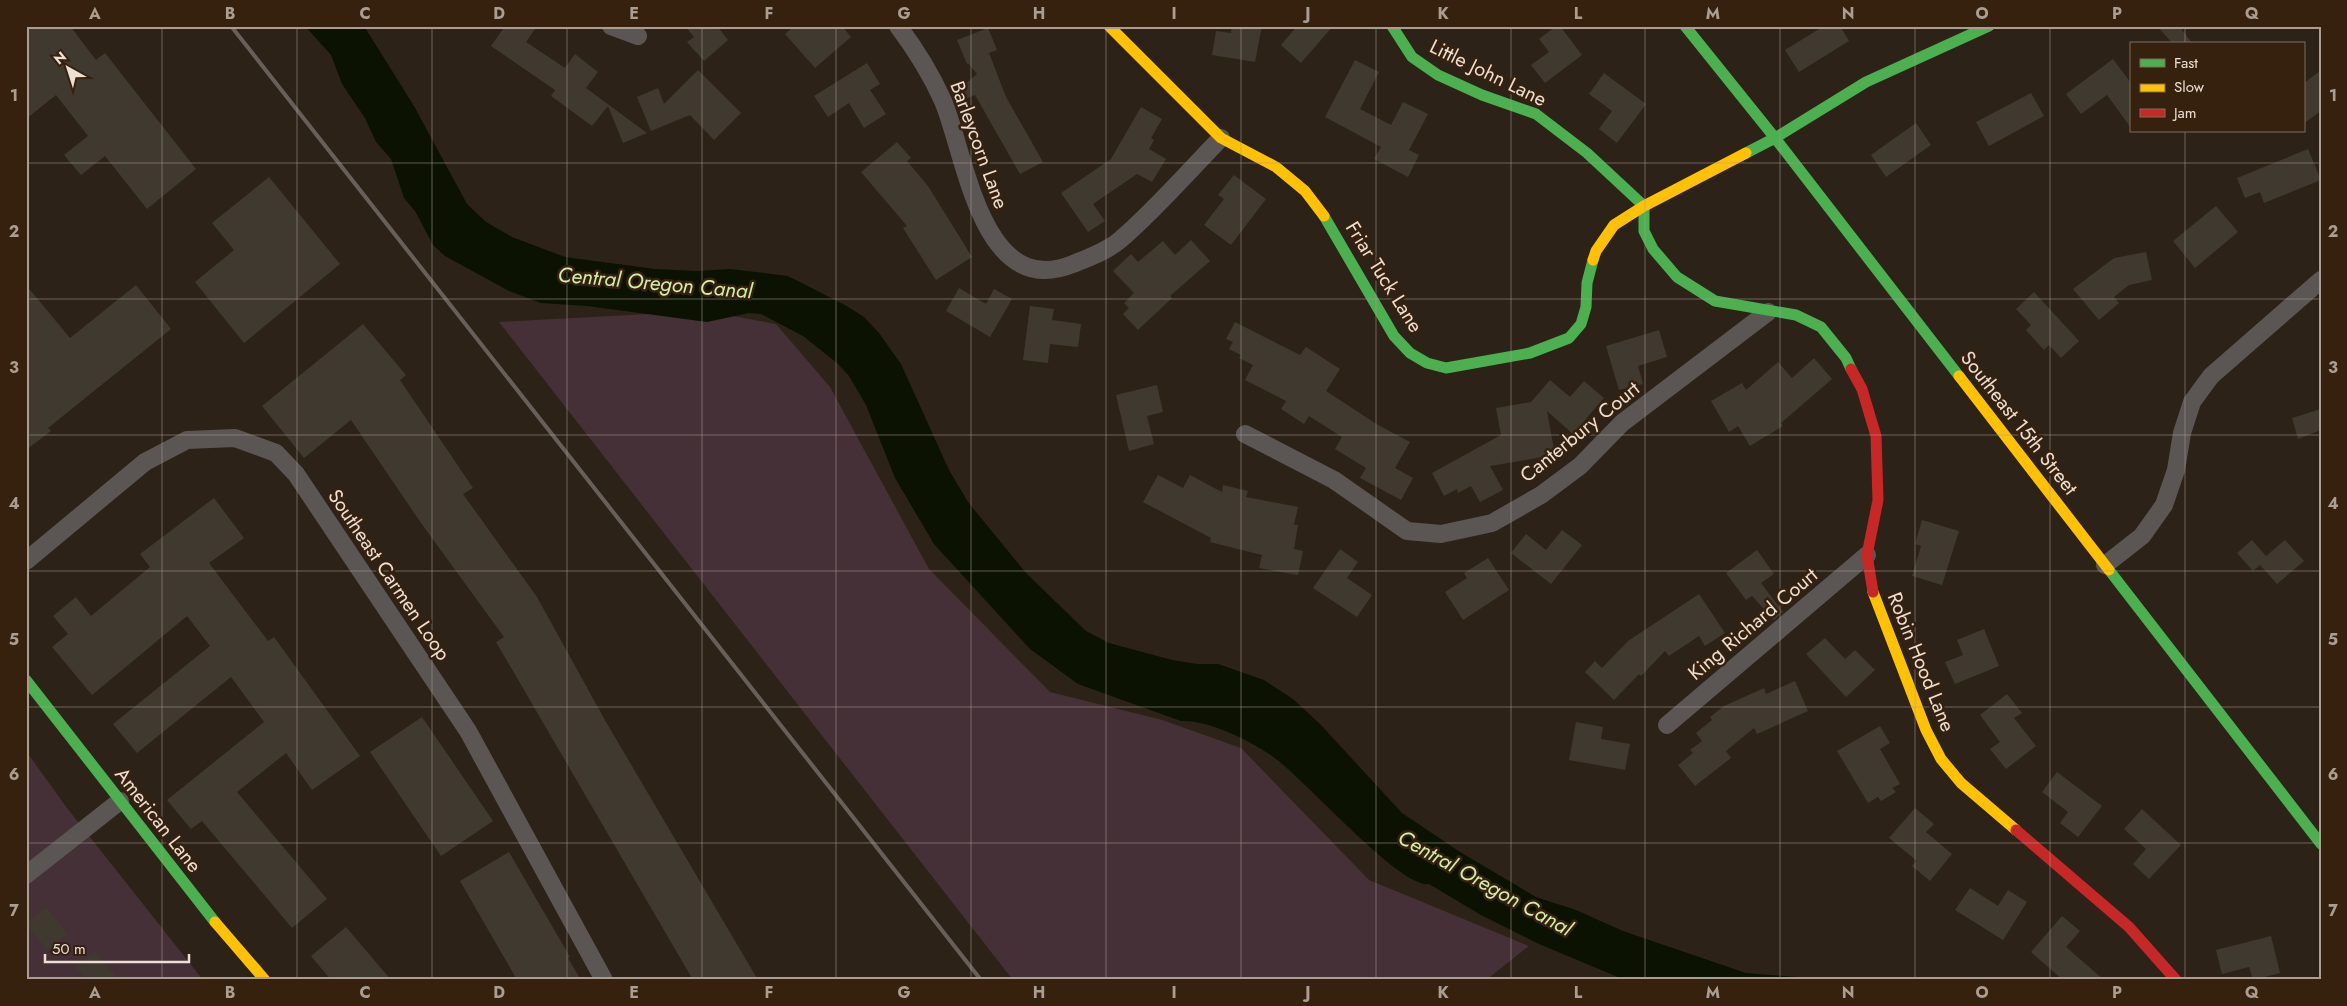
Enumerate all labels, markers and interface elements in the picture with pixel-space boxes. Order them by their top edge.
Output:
text: A [88,2,101,25]
text: B [225,2,235,25]
text: C [359,2,371,25]
text: D [493,2,505,25]
text: E [629,2,639,25]
text: F [765,2,773,25]
text: G [897,2,911,25]
text: H [1033,2,1045,25]
text: I [1171,2,1177,25]
text: J [1302,2,1311,25]
text: K [1437,2,1449,25]
text: L [1574,2,1583,25]
text: M [1706,2,1720,25]
text: N [1842,2,1854,25]
text: O [1975,2,1989,25]
text: P [2112,2,2122,25]
text: Q [2245,2,2259,25]
street label: Little John Lane [1425,32,1551,114]
north arrow [42,42,92,92]
legend [2130,42,2304,132]
text: N [49,47,70,69]
text: Fast [2174,52,2198,74]
text: Slow [2174,76,2205,98]
street label: Barleycorn Lane [942,77,1016,213]
text: 1 [10,84,18,107]
text: 1 [2329,84,2337,107]
text: Jam [2172,102,2197,124]
street label: Friar Tuck Lane [1338,216,1430,338]
text: 2 [9,220,19,243]
text: 2 [2328,220,2338,243]
water label: Central Oregon Canal [556,260,755,307]
street label: Southeast 15th Street [1953,345,2085,501]
text: 3 [9,356,19,379]
text: 3 [2328,356,2338,379]
street label: Canterbury Court [1514,374,1646,489]
street label: Southeast Carmen Loop [321,483,457,667]
text: 4 [8,492,20,515]
text: 4 [2327,492,2339,515]
street label: King Richard Court [1682,561,1824,687]
street label: Robin Hood Lane [1880,588,1962,736]
text: 5 [9,628,19,651]
text: 5 [2328,628,2338,651]
street label: American Lane [108,761,208,879]
text: 6 [9,763,19,786]
text: 6 [2328,763,2338,786]
water label: Central Oregon Canal [1392,823,1579,944]
text: 7 [9,899,19,922]
text: 7 [2328,899,2338,922]
scale bar [45,931,189,963]
text: 50 m [52,938,86,960]
text: A [88,981,101,1004]
text: B [225,981,235,1004]
text: C [359,981,371,1004]
text: D [493,981,505,1004]
text: E [629,981,639,1004]
text: F [765,981,773,1004]
text: G [897,981,911,1004]
text: H [1033,981,1045,1004]
text: I [1171,981,1177,1004]
text: J [1302,981,1311,1004]
text: K [1437,981,1449,1004]
text: L [1574,981,1583,1004]
text: M [1706,981,1720,1004]
text: N [1842,981,1854,1004]
text: O [1975,981,1989,1004]
text: P [2112,981,2122,1004]
text: Q [2245,981,2259,1004]

